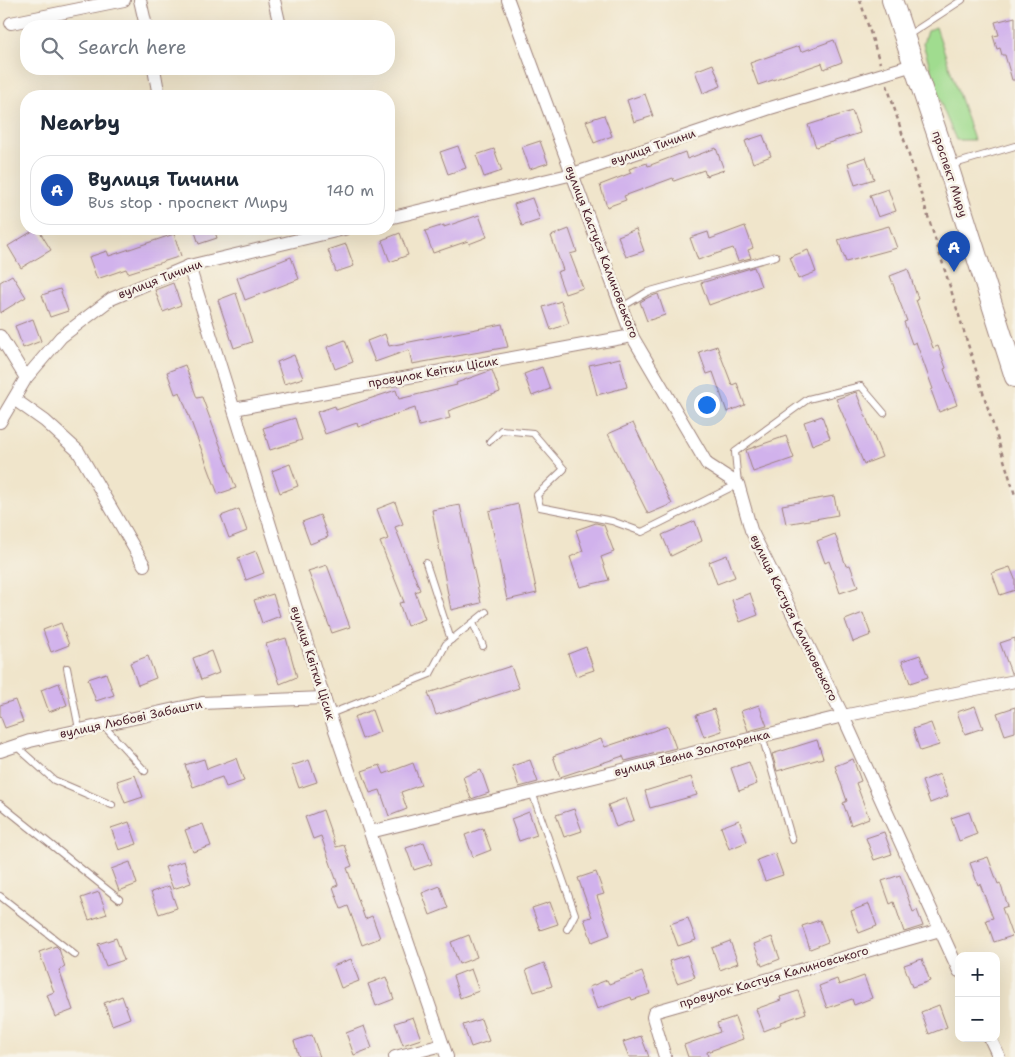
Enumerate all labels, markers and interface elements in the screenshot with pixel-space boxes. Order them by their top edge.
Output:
search box [20,20,395,75]
icon: search [38,34,66,62]
text: Search here [78,35,187,60]
text: Nearby [40,109,120,137]
street label: вулиця Тичини [608,125,698,169]
street label: проспект Миру [928,129,972,219]
street label: вулиця Кастуся Калиновського [562,164,642,340]
text: Вулиця Тичини [88,167,239,192]
text: A [51,180,63,201]
text: 140 m [327,180,374,201]
text: Bus stop · проспект Миру [88,192,288,213]
pin: A [938,231,970,272]
street label: вулиця Тичини [116,256,204,302]
street label: провулок Квітки Цісик [367,353,500,391]
your location [694,392,720,418]
street label: вулиця Кастуся Калиновського [747,532,841,704]
street label: вулиця Квітки Цісик [287,604,339,723]
street label: вулиця Любові Забашти [58,696,204,742]
street label: вулиця Івана Золотаренка [613,726,772,780]
street label: провулок Кастуся Калиновського [678,942,870,1012]
map controls [955,952,1000,1042]
button: + [955,952,1000,997]
button: − [955,997,1000,1042]

